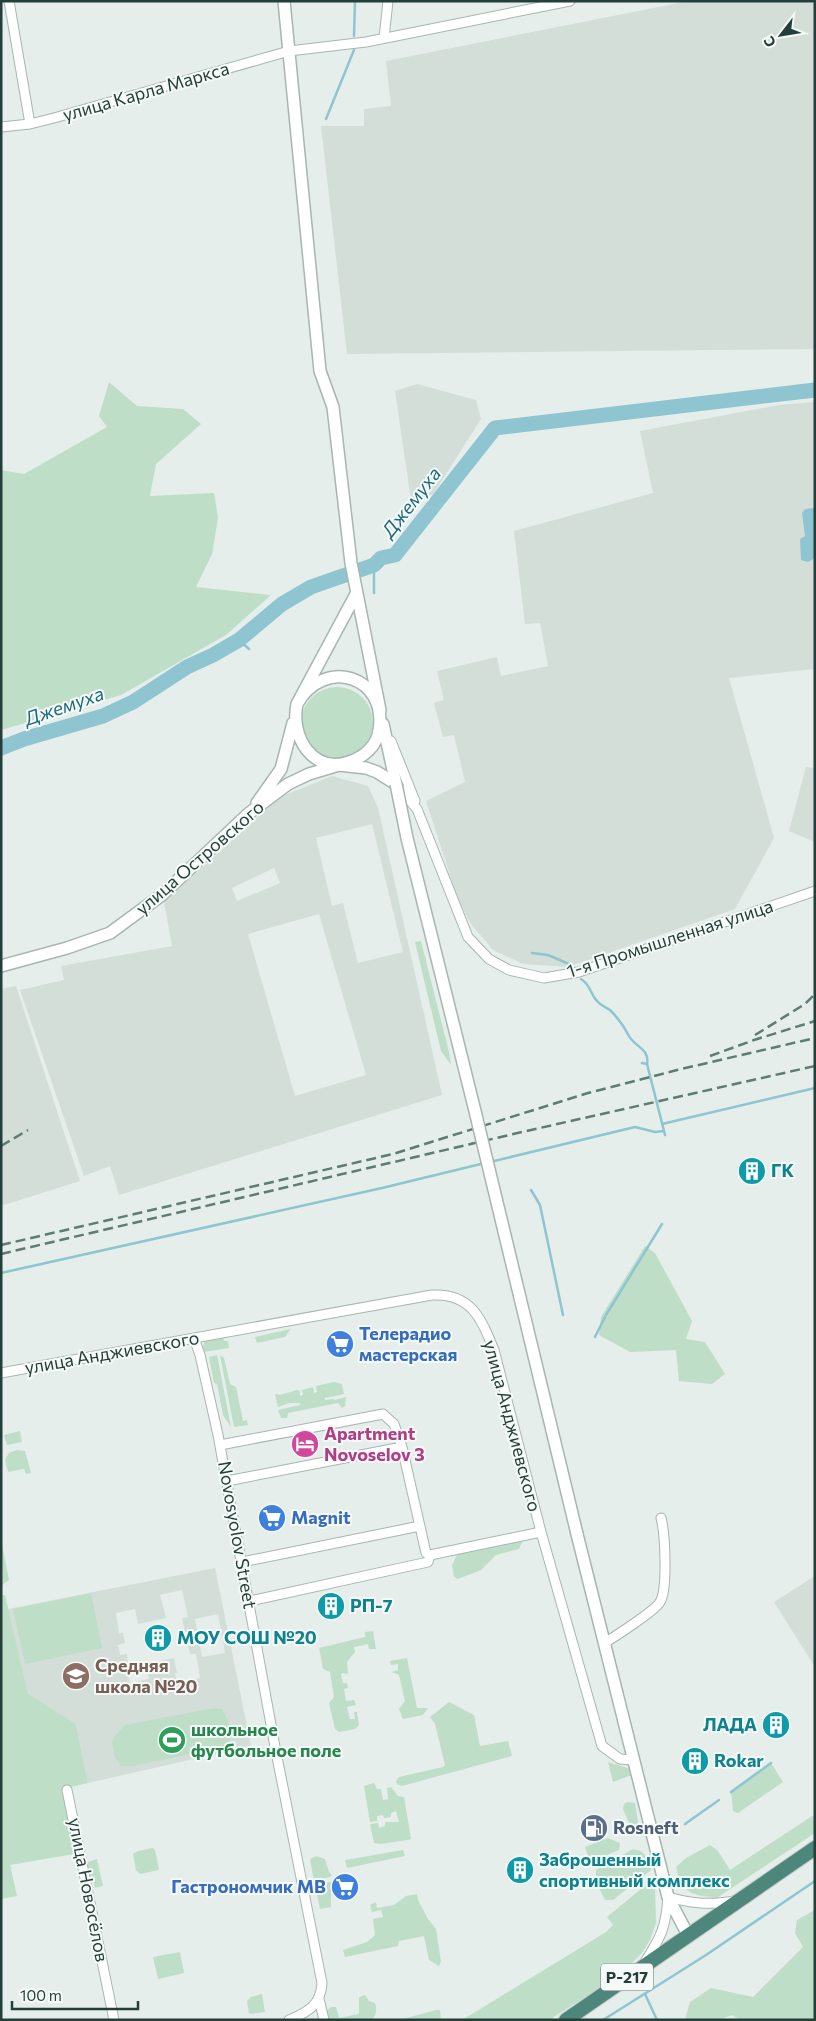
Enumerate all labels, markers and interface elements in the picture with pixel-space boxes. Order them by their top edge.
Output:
north arrow [756,10,806,60]
text: С [760,33,779,50]
street label: улица Карла Маркса [60,57,231,125]
water label: Джемуха [375,462,445,543]
water label: Джемуха [19,681,107,731]
street label: улица Островского [131,795,268,919]
street label: 1-я Промышленная улица [564,894,776,982]
building icon: ГК [737,1156,767,1186]
place label: ГК [771,1159,794,1181]
place label: Телерадио мастерская [359,1322,457,1365]
street label: улица Анджиевского [23,1326,201,1378]
supermarket icon: Телерадио мастерская [325,1329,355,1359]
street label: улица Анджиевского [479,1337,546,1514]
place label: Apartment Novoselov 3 [324,1422,425,1465]
hotel icon: Apartment Novoselov 3 [290,1429,320,1459]
street label: Novosyolov Street [214,1459,262,1611]
supermarket icon: Magnit [257,1503,287,1533]
place label: Magnit [291,1506,351,1528]
building icon: РП-7 [316,1591,346,1621]
place label: РП-7 [350,1594,393,1616]
building icon: МОУ СОШ №20 [143,1623,173,1653]
place label: МОУ СОШ №20 [177,1626,317,1648]
place label: Средняя школа №20 [95,1654,198,1697]
school or university icon: Средняя школа №20 [61,1661,91,1691]
building icon: ЛАДА [761,1710,791,1740]
place label: ЛАДА [703,1713,757,1735]
place label: школьное футбольное поле [191,1718,341,1761]
sports icon: школьное футбольное поле [157,1725,187,1755]
building icon: Rokar [680,1746,710,1776]
place label: Rokar [714,1749,764,1771]
fuel station icon: Rosneft [579,1813,609,1843]
street label: улица Новосёлов [64,1816,114,1964]
place label: Rosneft [613,1816,679,1838]
place label: Заброшенный спортивный комплекс [539,1848,730,1891]
building icon: Заброшенный спортивный комплекс [505,1855,535,1885]
supermarket icon: Гастрономчик МВ [330,1872,360,1902]
place label: Гастрономчик МВ [171,1875,326,1897]
road number: Р-217 [601,1964,653,1990]
scale bar [12,1978,139,2010]
text: 100 m [20,1986,62,2004]

